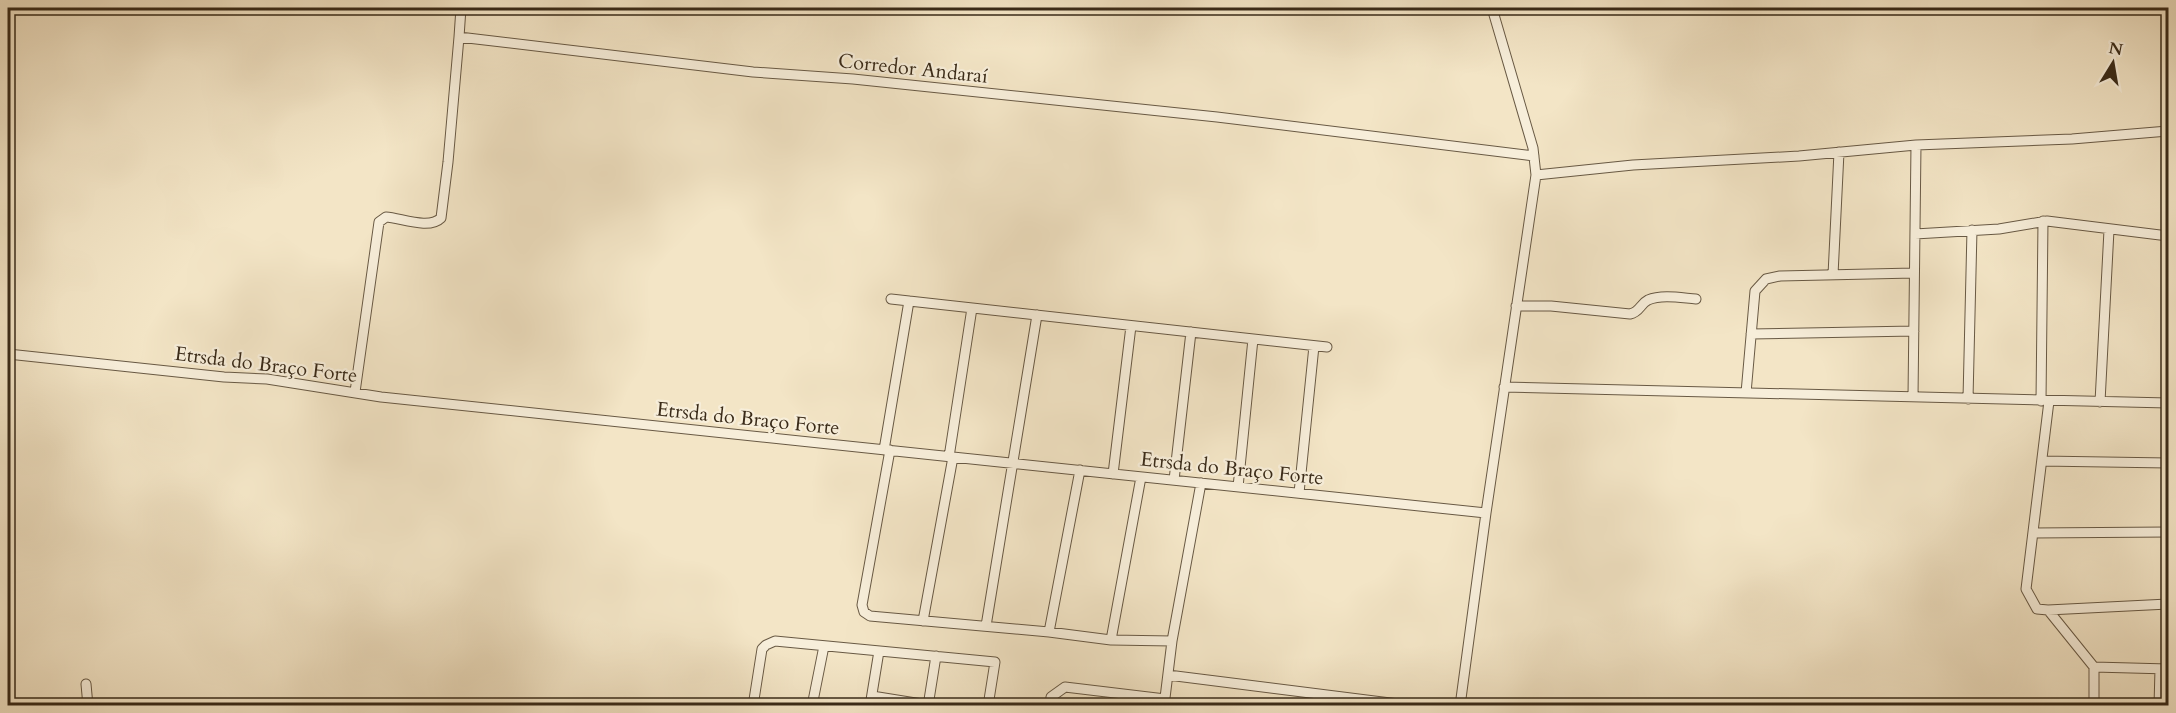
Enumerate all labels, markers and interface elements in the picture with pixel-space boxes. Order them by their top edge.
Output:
north arrow [2083,33,2143,93]
text: N [2107,37,2125,61]
street label: Corredor Andaraí [837,47,989,90]
street label: Etrsda do Braço Forte [173,340,359,389]
street label: Etrsda do Braço Forte [655,395,841,442]
street label: Etrsda do Braço Forte [1139,445,1325,492]

